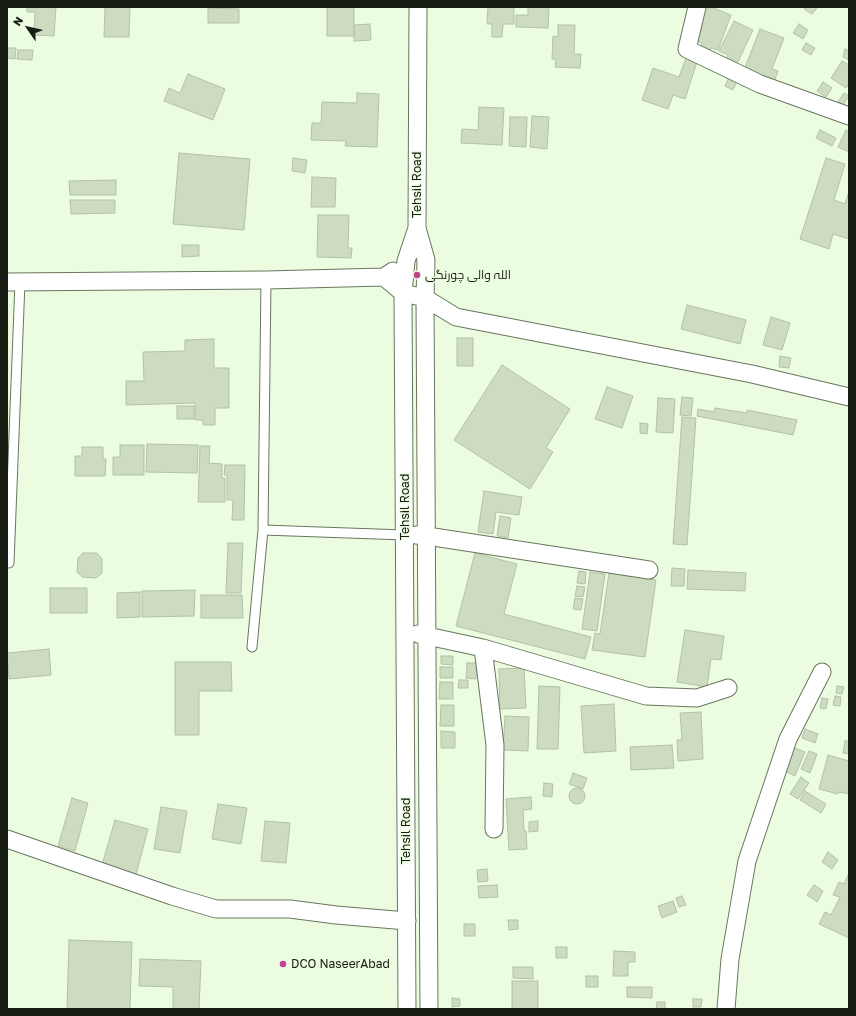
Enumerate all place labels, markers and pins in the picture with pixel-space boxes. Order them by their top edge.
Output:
place label: اللہ والی چورنگی [425,268,511,282]
marker: اللہ والی چورنگی [412,270,422,280]
place label: DCO NaseerAbad [291,957,390,971]
marker: DCO NaseerAbad [278,959,288,969]

